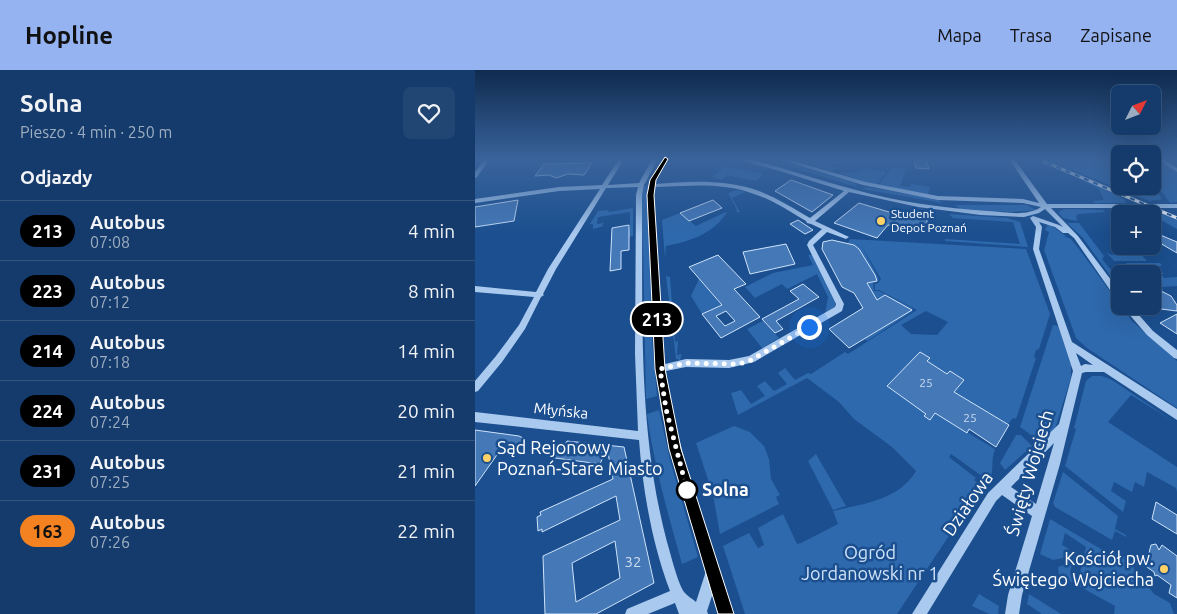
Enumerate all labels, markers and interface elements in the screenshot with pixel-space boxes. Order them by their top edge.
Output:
text: Hopline [25,22,113,49]
text: Mapa [937,25,982,45]
text: Trasa [1010,25,1052,45]
text: Zapisane [1080,25,1152,45]
north arrow [1111,85,1161,135]
map controls [1111,85,1161,315]
button: heart [403,87,455,139]
text: Solna [20,90,82,117]
text: Pieszo · 4 min · 250 m [20,123,172,141]
button: locate [1111,145,1161,195]
text: Odjazdy [20,166,92,188]
button: + [1111,205,1161,255]
place label: Student Depot Poznań [891,207,967,234]
text: Autobus [90,211,165,233]
marker: Student Depot Poznań [875,215,887,227]
text: 4 min [408,220,455,242]
text: 213 [32,221,63,241]
text: 07:08 [90,233,130,251]
button: − [1111,265,1161,315]
text: Autobus [90,271,165,293]
text: 8 min [408,280,455,302]
text: 223 [32,281,63,301]
text: 07:12 [90,293,130,311]
line badge: 213 [628,303,686,335]
text: 213 [642,309,672,329]
your location [797,315,822,340]
text: Autobus [90,331,165,353]
text: 14 min [397,340,455,362]
text: 214 [32,341,63,361]
text: 07:18 [90,353,130,371]
house number: 25 [919,376,933,389]
text: Autobus [90,391,165,413]
street label: Młyńska [533,399,589,422]
text: 20 min [397,400,455,422]
text: 224 [32,401,63,421]
street label: Święty Wojciech [1001,407,1057,538]
house number: 25 [963,411,977,424]
text: 07:24 [90,413,130,431]
place label: Sąd Rejonowy Poznań-Stare Miasto [497,437,662,478]
text: Autobus [90,451,165,473]
marker: Sąd Rejonowy Poznań-Stare Miasto [481,452,493,464]
text: 21 min [397,460,455,482]
text: 231 [32,461,63,481]
street label: Działowa [938,468,996,539]
text: 07:25 [90,473,130,491]
marker: Solna [676,479,698,501]
place label: Solna [702,479,749,499]
text: Autobus [90,511,165,533]
text: 22 min [397,520,455,542]
text: 163 [32,521,63,541]
text: 07:26 [90,533,130,551]
park label: Ogród Jordanowski nr 1 [801,542,939,583]
place label: Kościół pw. Świętego Wojciecha [992,548,1154,589]
house number: 32 [625,553,641,570]
marker: Kościół pw. Świętego Wojciecha [1158,563,1170,575]

